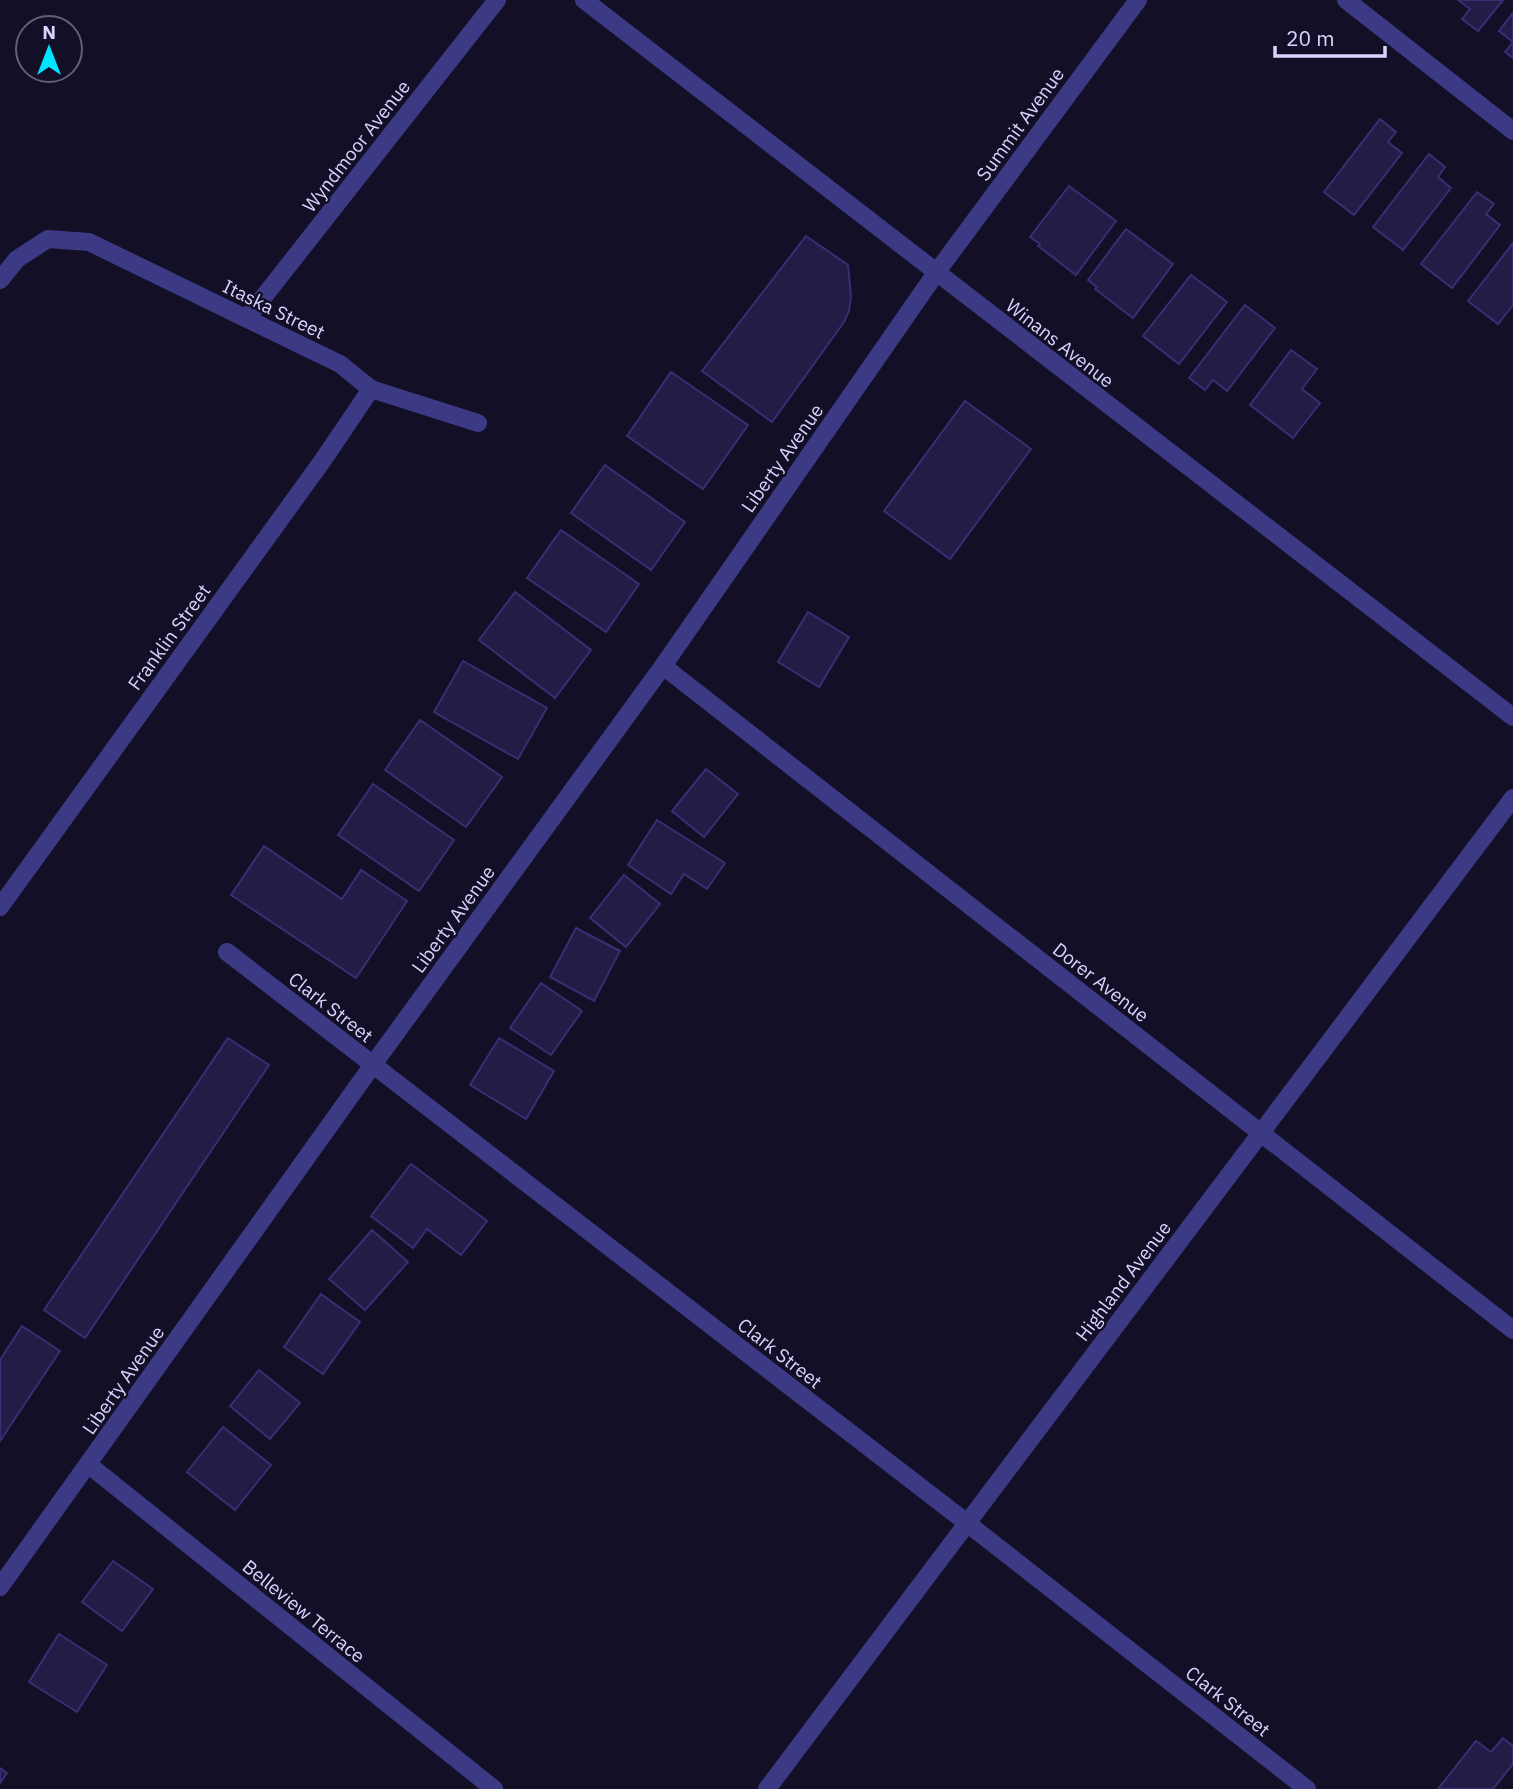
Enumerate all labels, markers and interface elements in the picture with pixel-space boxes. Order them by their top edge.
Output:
north arrow [14,14,84,84]
scale bar [1275,14,1385,58]
text: N [42,20,56,44]
text: 20 m [1286,24,1335,52]
street label: Summit Avenue [971,63,1069,185]
street label: Wyndmoor Avenue [297,75,415,217]
street label: Itaska Street [219,274,329,344]
street label: Winans Avenue [1001,293,1119,393]
street label: Liberty Avenue [736,399,828,517]
street label: Franklin Street [122,579,216,695]
street label: Liberty Avenue [406,861,500,977]
street label: Dorer Avenue [1048,937,1154,1027]
street label: Clark Street [284,967,378,1047]
street label: Highland Avenue [1070,1216,1176,1346]
street label: Clark Street [733,1313,827,1393]
street label: Liberty Avenue [77,1321,169,1439]
street label: Belleview Terrace [238,1554,370,1668]
street label: Clark Street [1181,1661,1275,1741]

